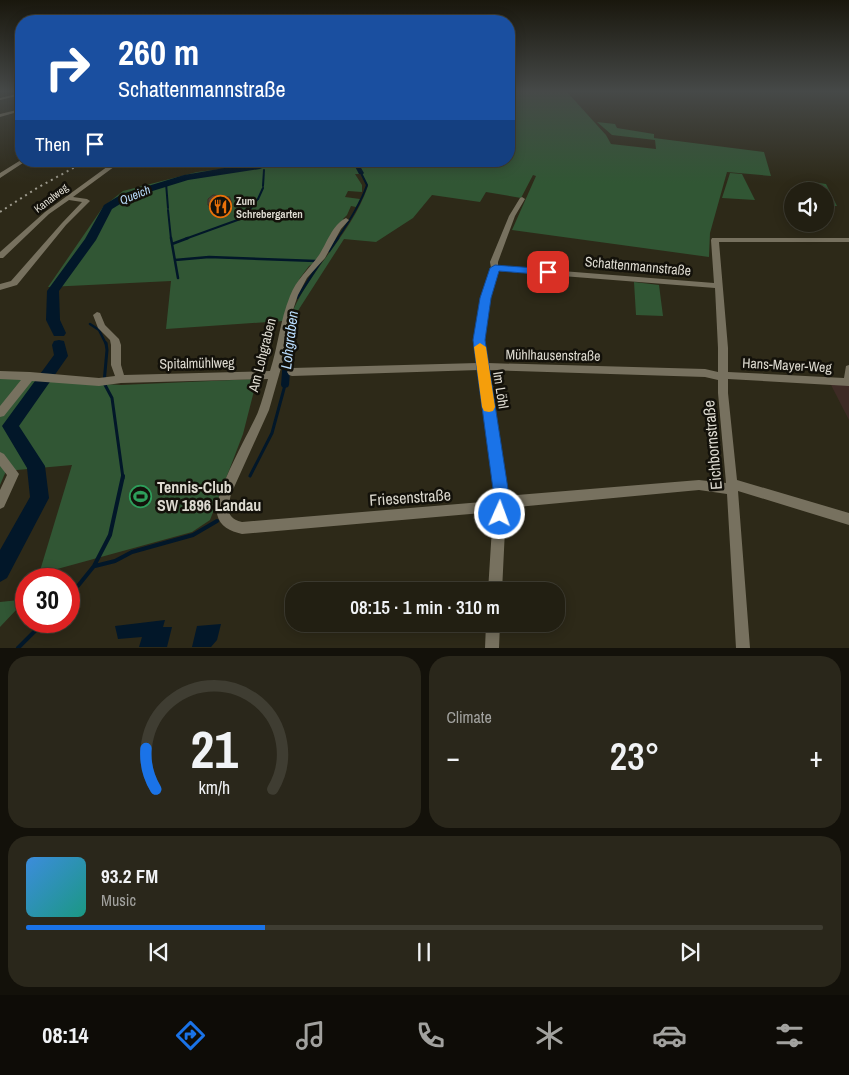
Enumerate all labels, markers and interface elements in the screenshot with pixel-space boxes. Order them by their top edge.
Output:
text: 260 m [118,29,199,76]
icon: right [35,35,100,100]
text: Schattenmannstraße [118,74,285,104]
icon: arrive [81,130,109,158]
text: Then [35,131,71,157]
street label: Kanalweg [31,180,71,216]
water label: Queich [117,182,153,208]
map controls [784,182,834,232]
button: sound [784,182,834,232]
place label: Zum Schrebergarten [236,194,303,221]
restaurant icon: Zum Schrebergarten [208,195,232,219]
pin [527,251,569,293]
street label: Schattenmannstraße [584,252,692,280]
icon: arrive [534,258,562,286]
water label: Lohgraben [275,309,303,370]
street label: Am Lohgraben [244,316,280,395]
street label: Mühlhausenstraße [505,345,601,365]
street label: Spitalmühlweg [159,353,235,373]
street label: Hans-Mayer-Weg [742,354,833,376]
street label: Im Löhl [489,370,513,410]
street label: Eichbornstraße [697,399,727,491]
place label: Tennis-Club SW 1896 Landau [157,476,261,516]
street label: Friesenstraße [368,483,452,511]
sports icon: Tennis-Club SW 1896 Landau [129,484,153,508]
position arrow [473,487,525,539]
speed limit sign: 30 [15,568,80,633]
text: 08:15 · 1 min · 310 m [350,594,500,620]
text: Climate [447,706,492,728]
text: 21 [191,714,238,784]
text: 23° [610,731,660,782]
text: − [447,738,460,776]
text: + [810,738,823,776]
text: km/h [198,776,230,800]
text: 93.2 FM [101,863,158,889]
text: Music [101,889,136,911]
icon: previous [145,938,173,966]
icon: pause [410,938,438,966]
icon: next [676,938,704,966]
icon: directions [173,1018,208,1053]
icon: music [293,1018,328,1053]
icon: phone [413,1018,448,1053]
icon: climate [532,1018,567,1053]
icon: car [652,1018,687,1053]
icon: filters [772,1018,807,1053]
text: 08:14 [42,1020,88,1050]

